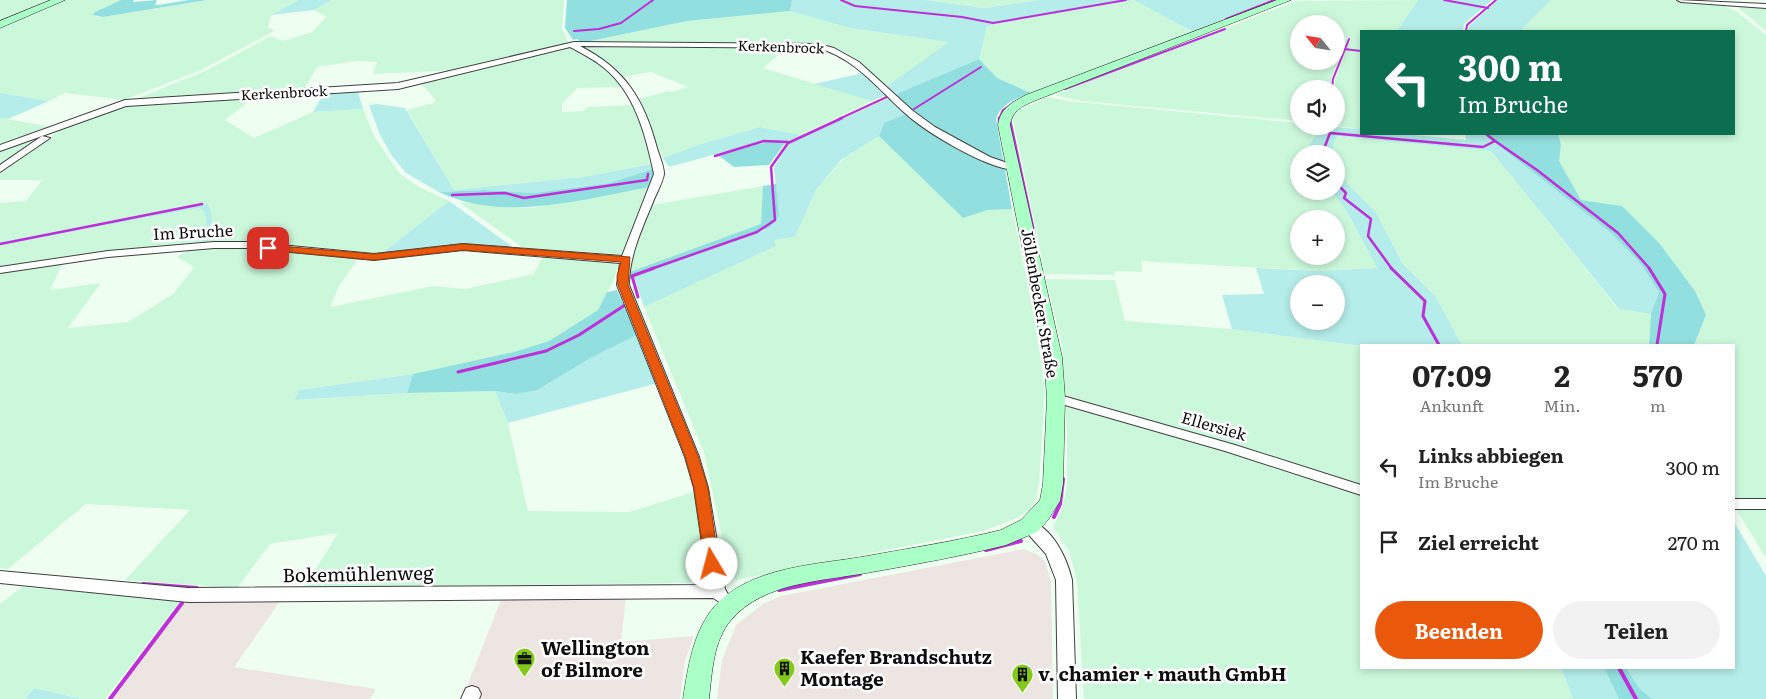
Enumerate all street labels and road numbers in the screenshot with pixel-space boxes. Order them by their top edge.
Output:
street label: Kerkenbrock [737,34,825,58]
street label: Kerkenbrock [240,80,328,104]
street label: Im Bruche [152,217,234,245]
street label: Jöllenbecker Straße [1016,226,1066,380]
street label: Ellersiek [1179,404,1250,446]
street label: Bokemühlenweg [282,558,434,588]

